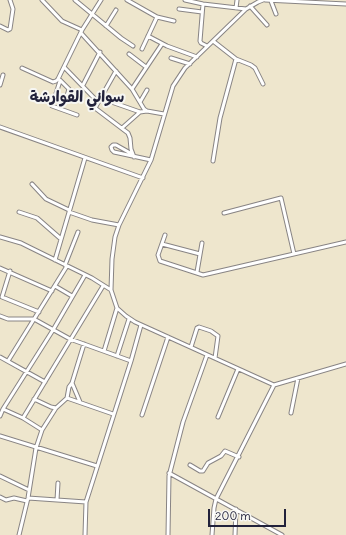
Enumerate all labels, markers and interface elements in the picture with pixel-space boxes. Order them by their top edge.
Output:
district label: سواني القوارشة [30,89,124,107]
scale bar [210,501,288,527]
text: 200 m [215,508,251,523]

